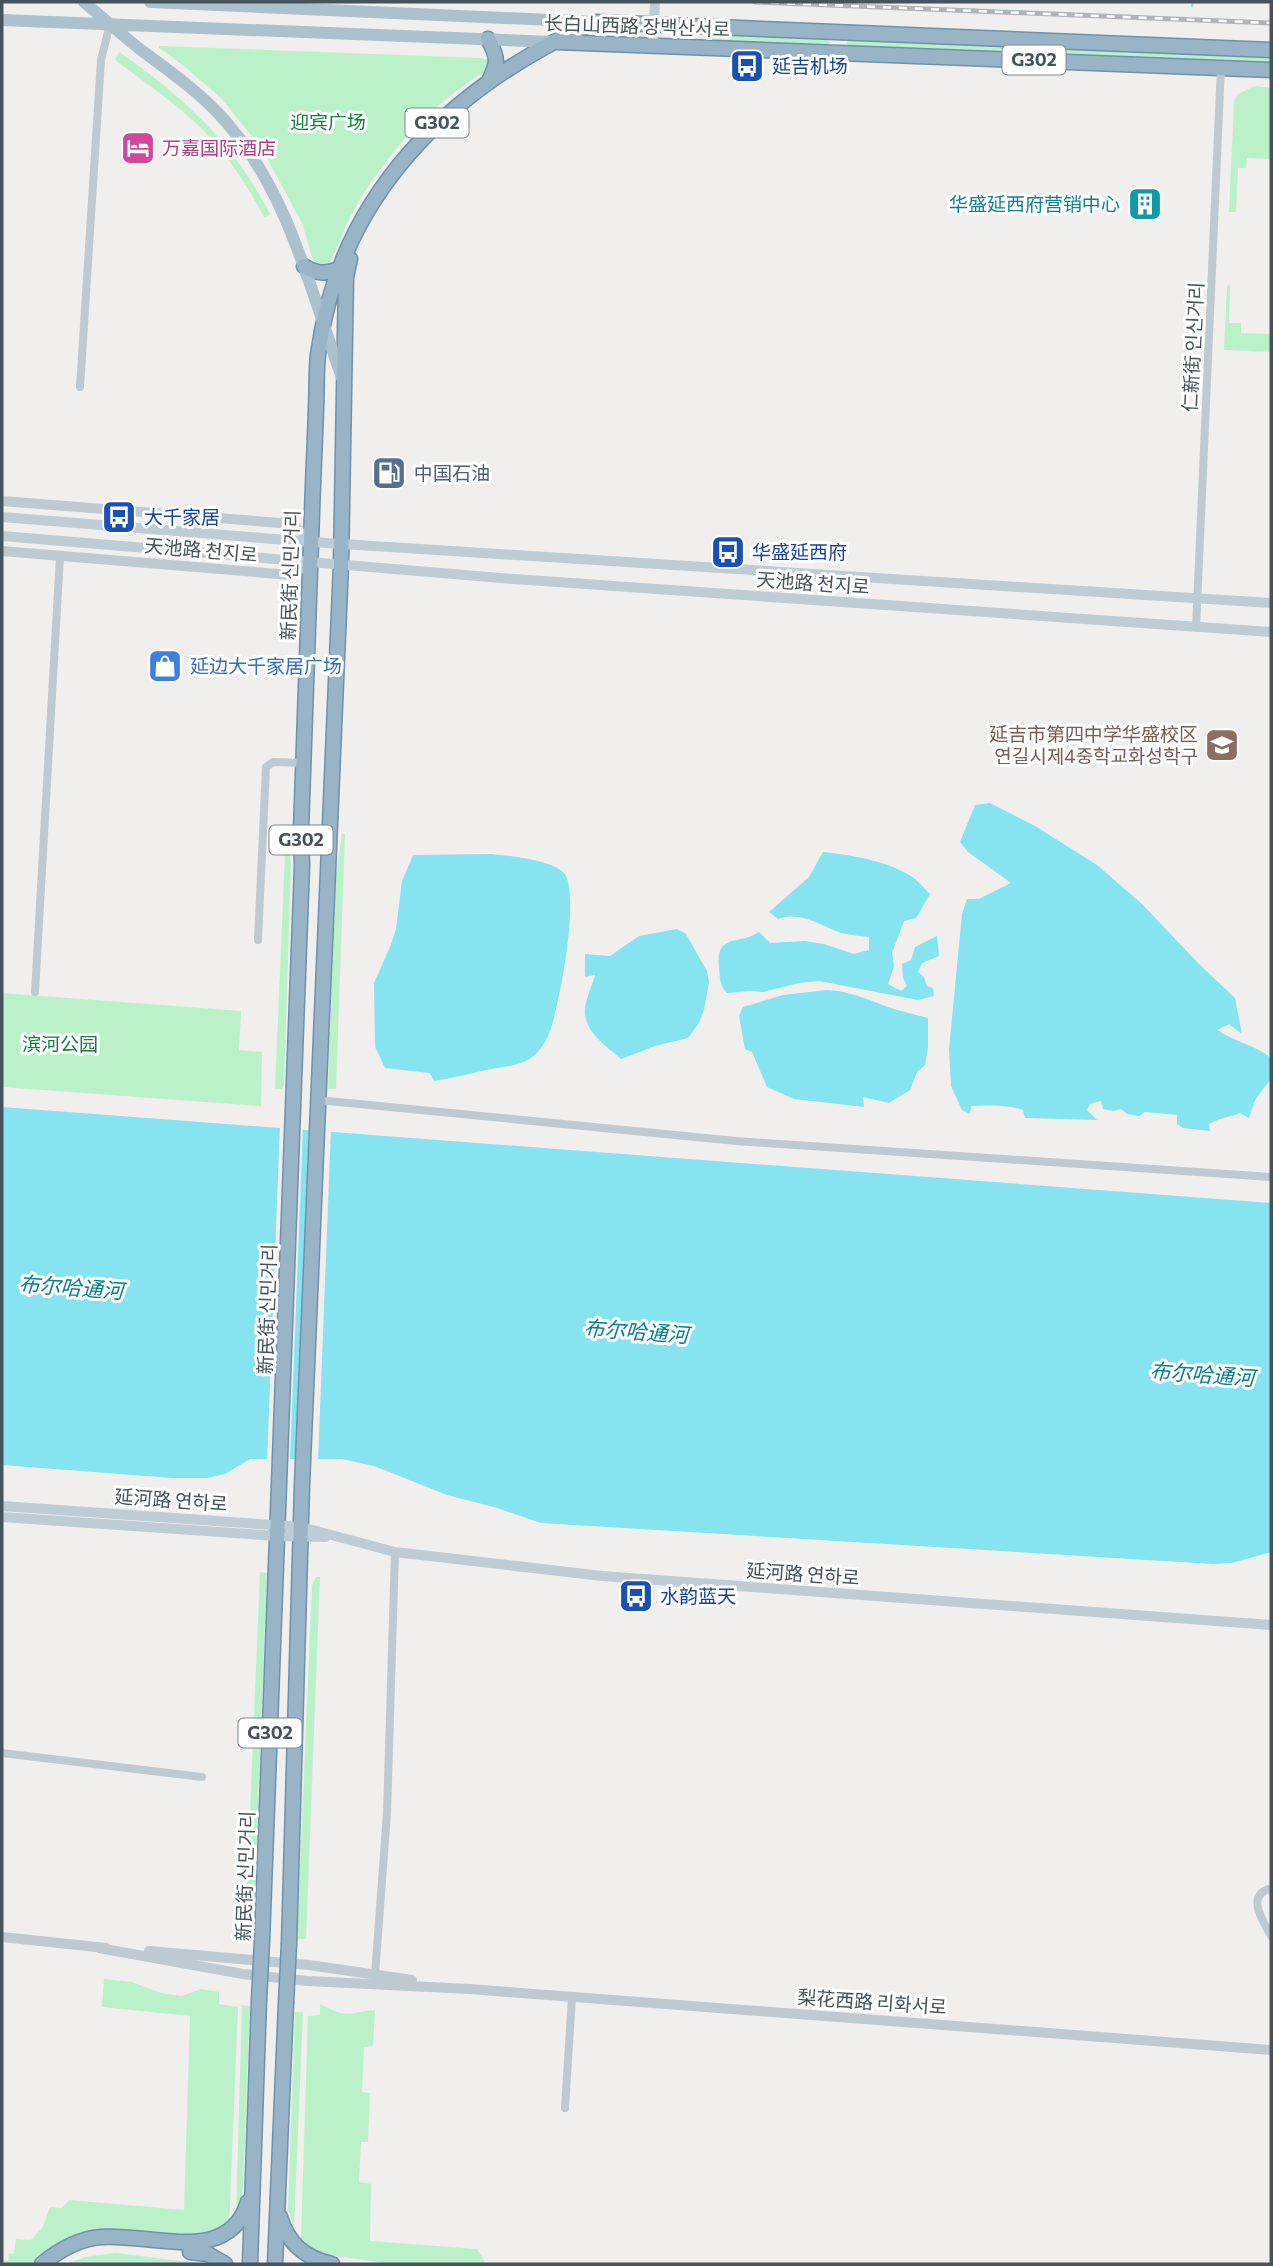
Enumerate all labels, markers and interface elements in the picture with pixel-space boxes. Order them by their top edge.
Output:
street label: 长白山西路 장백산서로 [544,11,730,40]
road number: G302 [1002,46,1066,74]
bus stop icon: 延吉机场 [728,47,766,85]
place label: 延吉机场 [772,54,848,77]
road number: G302 [406,109,468,138]
park label: 迎宾广场 [290,110,366,133]
hotel icon: 万嘉国际酒店 [119,129,157,167]
place label: 万嘉国际酒店 [162,136,276,159]
building icon: 华盛延西府营销中心 [1126,185,1164,223]
place label: 华盛延西府营销中心 [949,192,1120,215]
street label: 仁新街 인신거리 [1178,281,1207,413]
fuel station icon: 中国石油 [370,454,408,492]
place label: 中国石油 [414,461,490,484]
bus stop icon: 大千家居 [100,498,138,536]
place label: 大千家居 [144,505,220,528]
street label: 新民街 신민거리 [276,509,303,641]
street label: 天池路 천지로 [144,533,258,566]
bus stop icon: 华盛延西府 [709,533,747,571]
place label: 华盛延西府 [752,540,847,563]
street label: 天池路 천지로 [756,567,870,598]
shop icon: 延边大千家居广场 [146,647,184,685]
place label: 延边大千家居广场 [190,654,342,677]
place label: 延吉市第四中学华盛校区 연길시제4중학교화성학구 [989,722,1198,767]
school or university icon: 延吉市第四中学华盛校区 연길시제4중학교화성학구 [1203,726,1241,764]
road number: G302 [270,826,332,854]
park label: 滨河公园 [22,1032,98,1055]
street label: 新民街 신민거리 [253,1243,280,1375]
water label: 布尔哈通河 [18,1270,128,1303]
water label: 布尔哈通河 [583,1314,693,1347]
water label: 布尔哈通河 [1149,1357,1259,1390]
street label: 延河路 연하로 [114,1484,228,1515]
street label: 延河路 연하로 [746,1558,860,1589]
bus stop icon: 水韵蓝天 [617,1577,655,1615]
place label: 水韵蓝天 [660,1584,736,1607]
road number: G302 [238,1718,302,1748]
street label: 新民街 신민거리 [231,1810,258,1942]
street label: 梨花西路 리화서로 [797,1985,947,2018]

